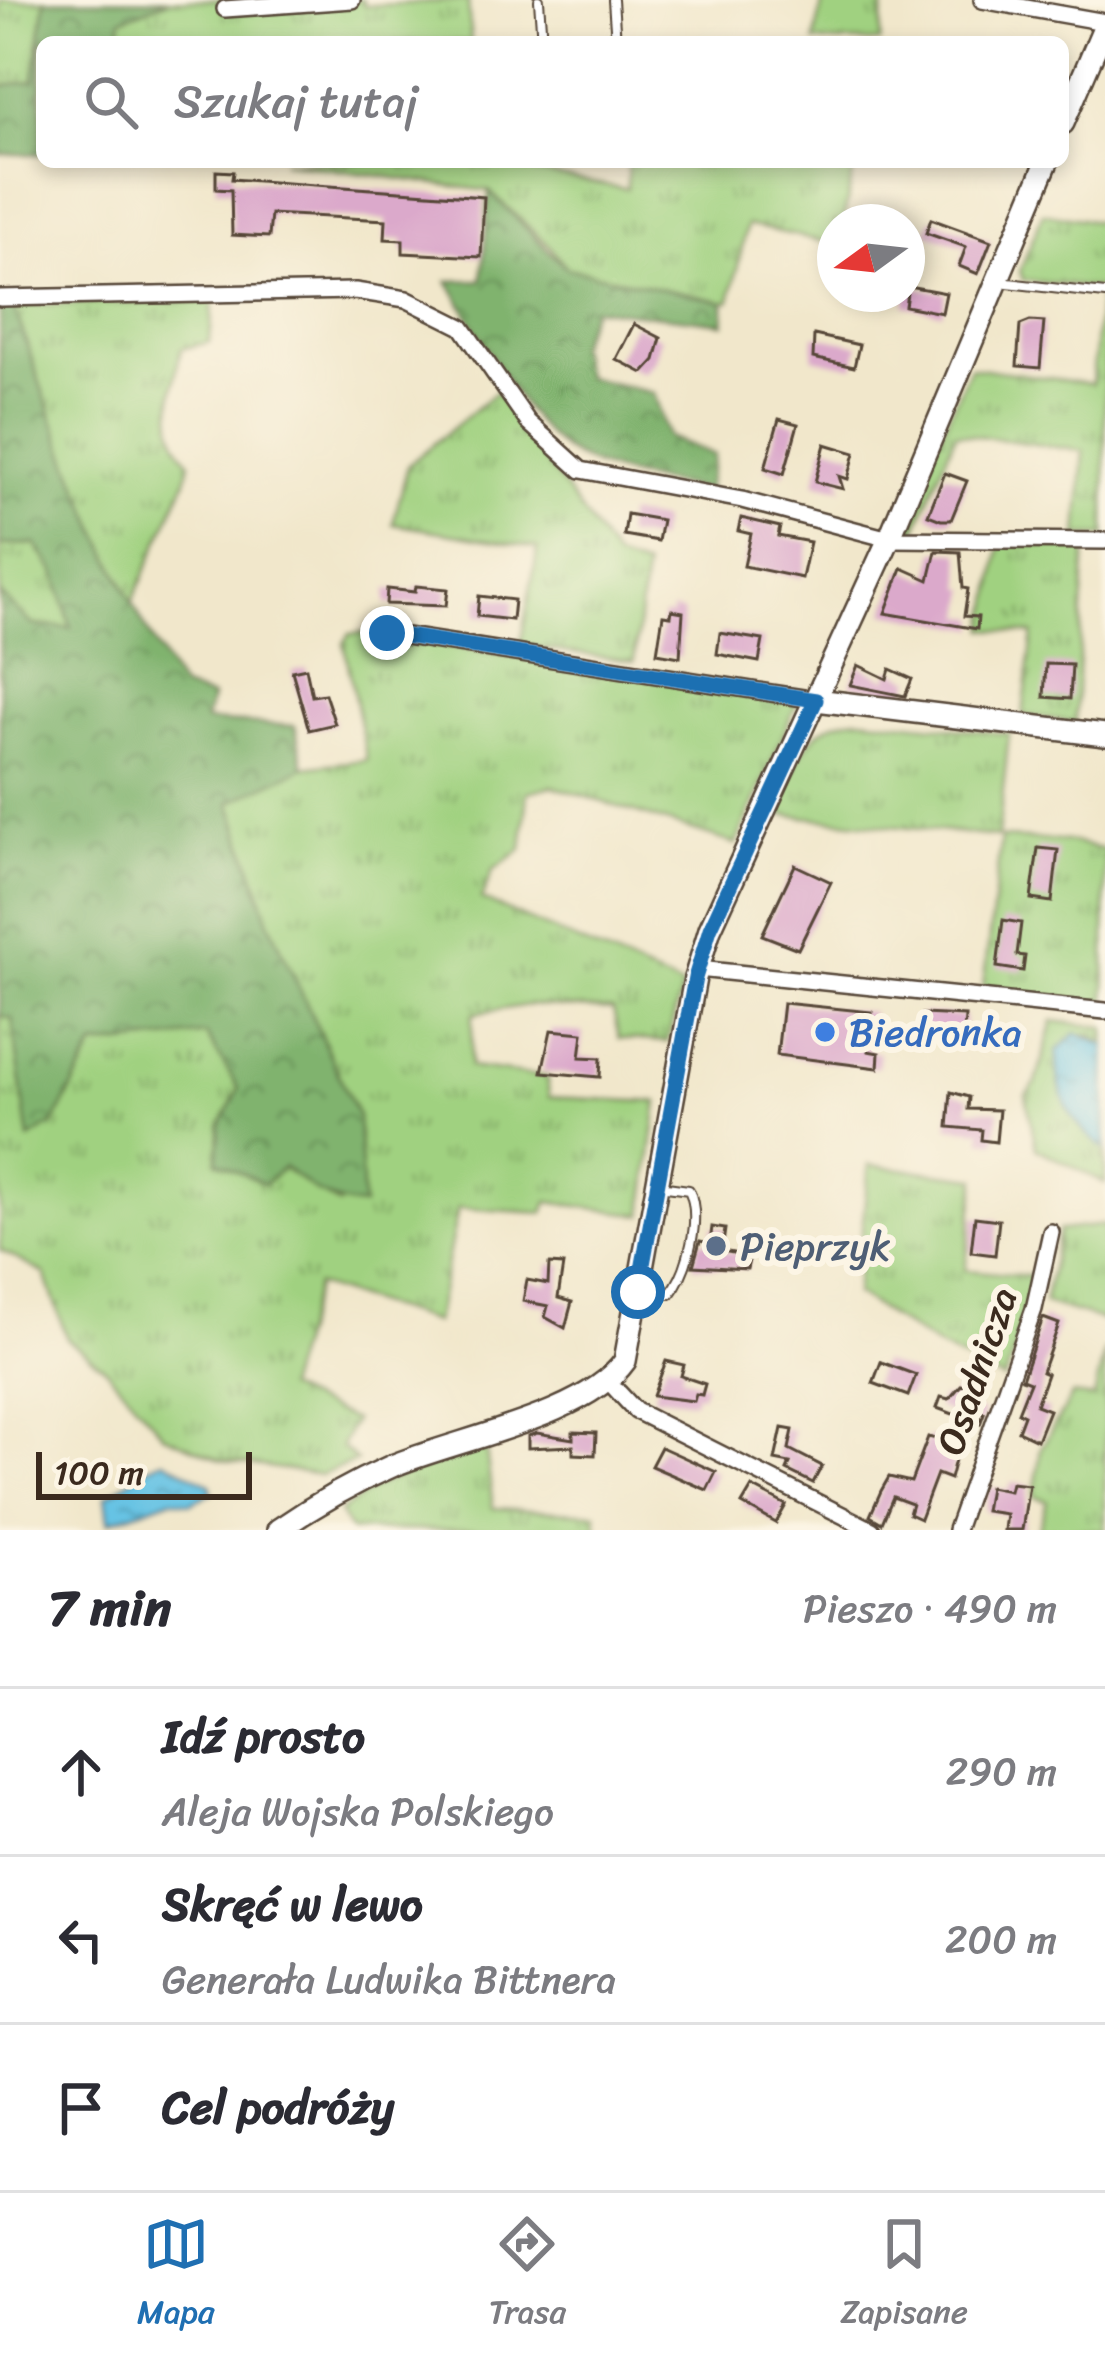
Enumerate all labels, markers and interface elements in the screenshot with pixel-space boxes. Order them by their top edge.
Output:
search box [36,36,1069,168]
text: Szukaj tutaj [174,62,418,142]
icon: search [78,69,144,135]
north arrow [817,204,925,312]
route end [360,606,414,660]
place label: Biedronka [849,998,1022,1067]
marker: Biedronka [812,1019,838,1045]
place label: Pieprzyk [740,1212,891,1281]
marker: Pieprzyk [703,1233,729,1259]
route start [611,1265,665,1319]
street label: Osadnicza [916,1278,1037,1464]
text: 100 m [54,1444,144,1502]
scale bar [36,1446,252,1499]
text: 7 min [48,1563,171,1653]
text: Pieszo · 490 m [803,1574,1057,1643]
text: Idź prosto [162,1697,365,1777]
text: 290 m [946,1737,1057,1806]
icon: ahead [48,1739,114,1805]
text: Aleja Wojska Polskiego [162,1777,554,1846]
text: Skręć w lewo [162,1865,423,1945]
text: 200 m [945,1905,1057,1974]
icon: left [48,1907,114,1973]
text: Generała Ludwika Bittnera [162,1945,616,2014]
text: Cel podróży [162,2068,394,2148]
icon: arrive [48,2075,114,2141]
tab: Mapa [137,2211,215,2341]
tab: Trasa [489,2211,566,2341]
tab: Zapisane [840,2211,968,2341]

